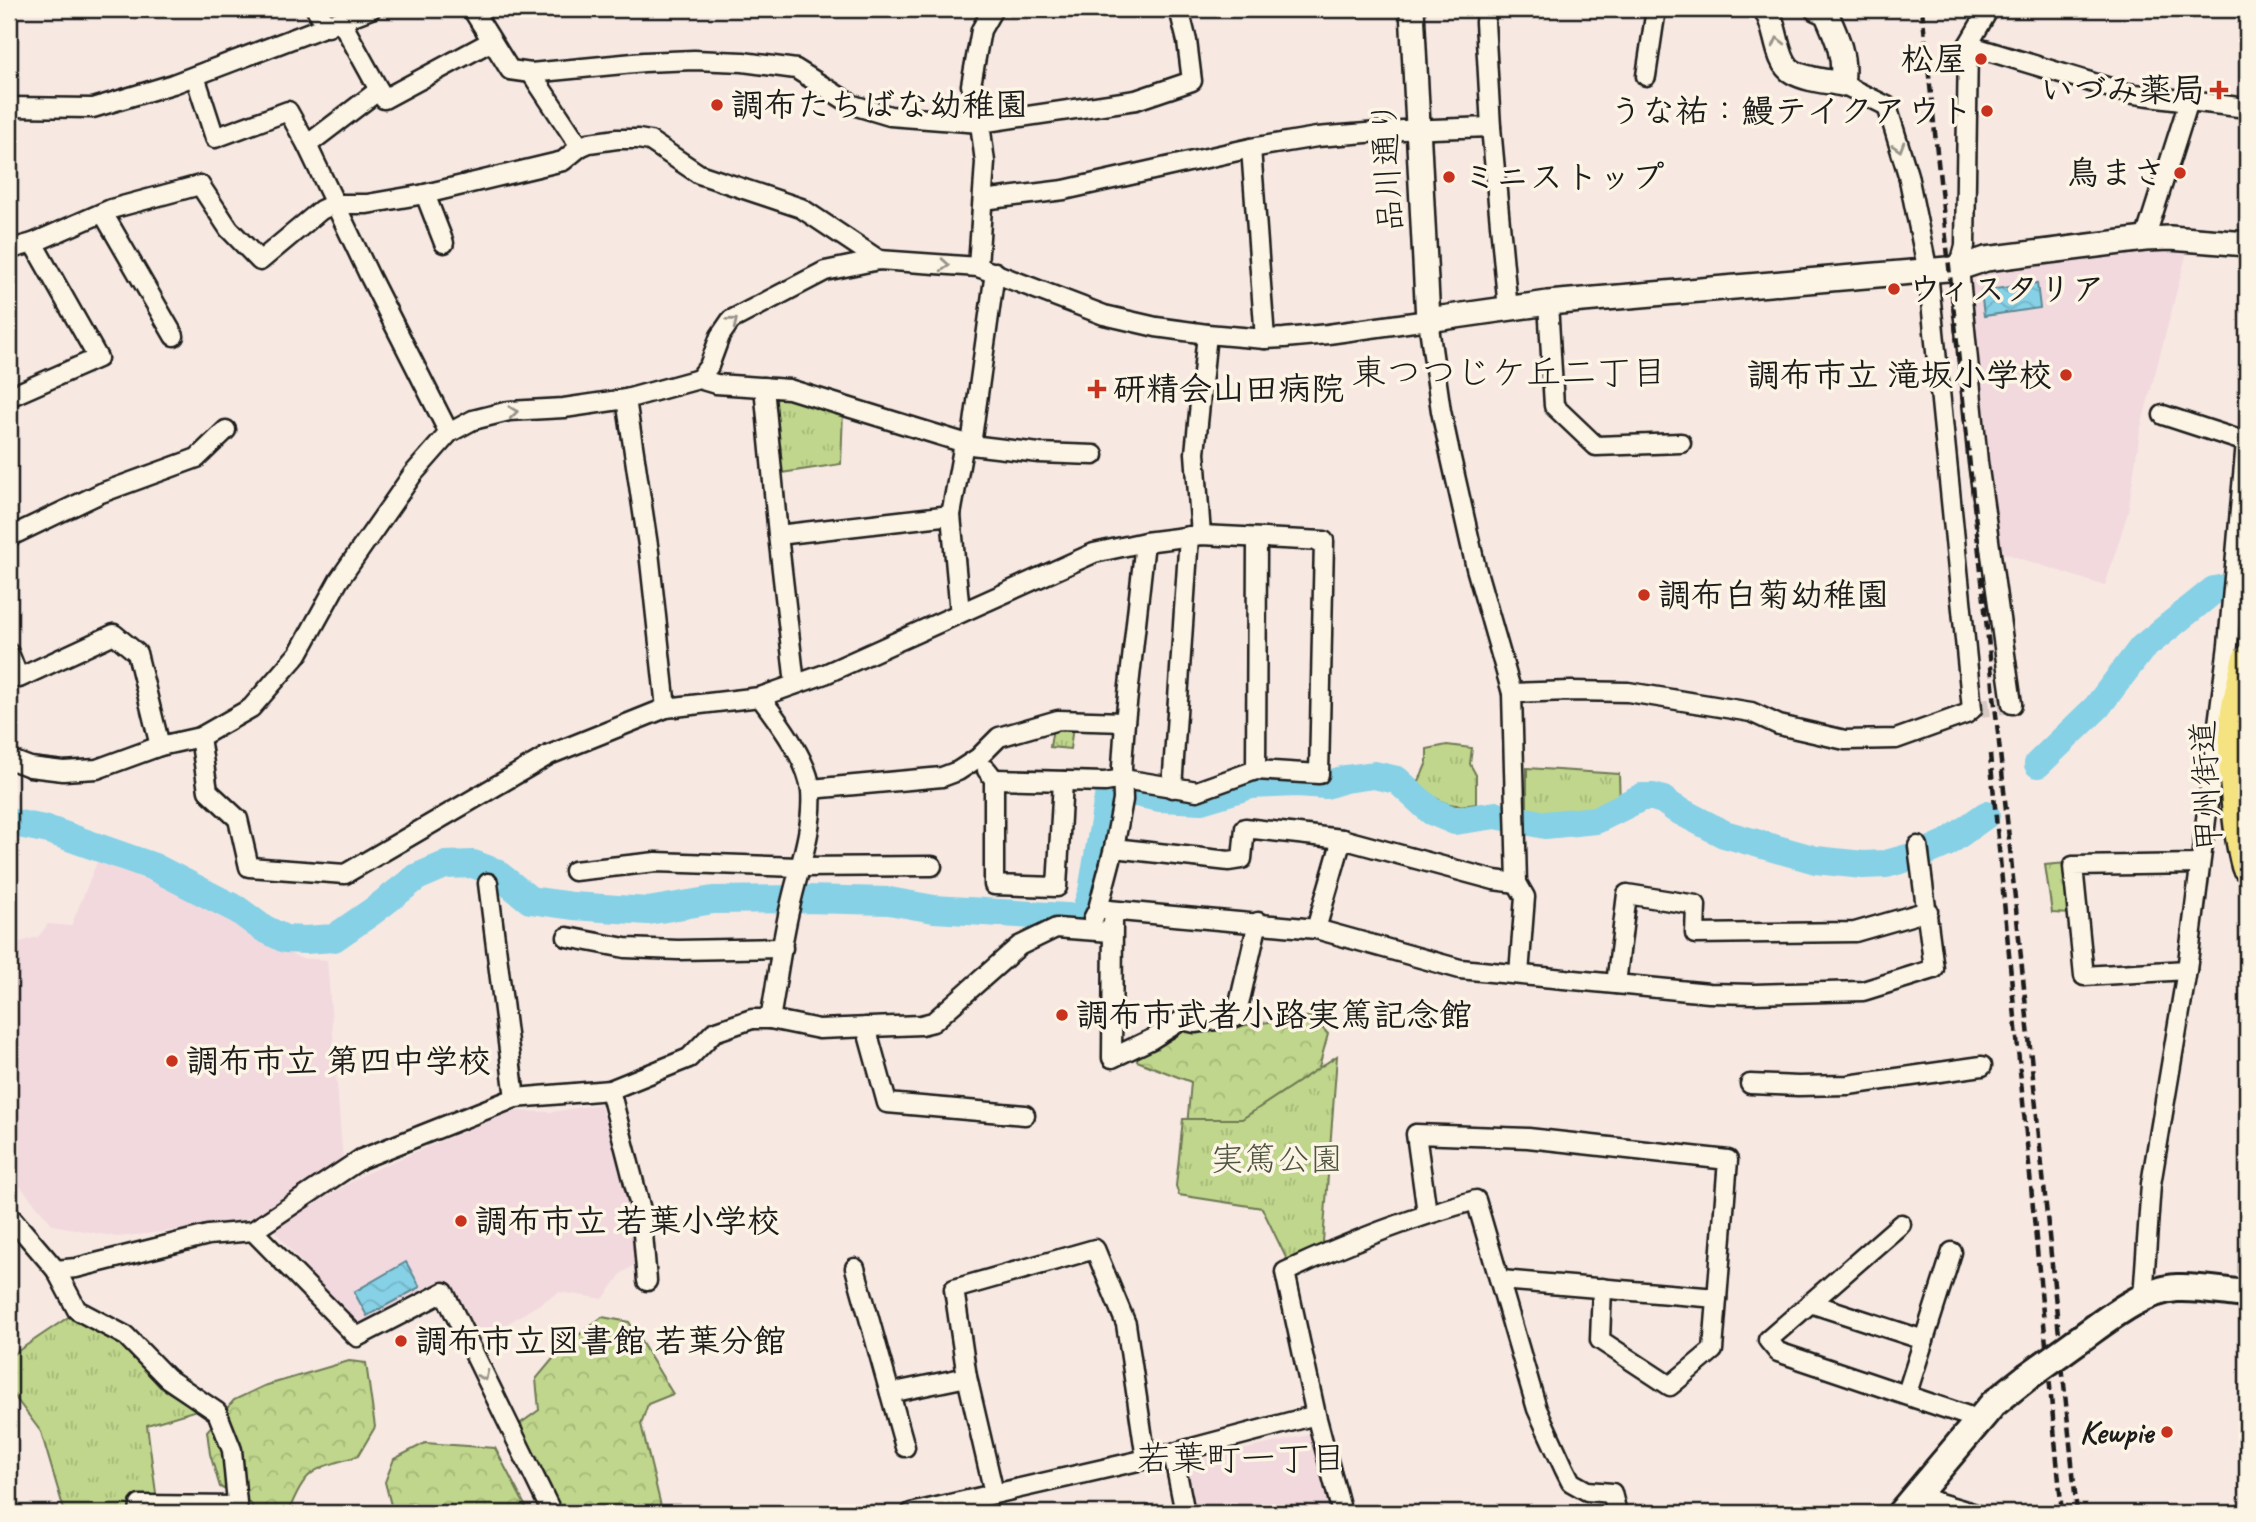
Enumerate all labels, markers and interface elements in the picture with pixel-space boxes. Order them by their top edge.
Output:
one-way arrow [1772,36,1786,48]
place label: 松屋 [1901,38,1967,80]
marker: 松屋 [1973,51,1989,67]
place label: いづみ薬局 [2040,69,2205,111]
marker: いづみ薬局 [2211,82,2227,98]
place label: 調布たちばな幼稚園 [731,84,1028,126]
place label: うな祐：鰻テイクアウト [1609,90,1973,132]
marker: 調布たちばな幼稚園 [709,97,725,113]
street label: 品川通り [1363,99,1411,233]
marker: うな祐：鰻テイクアウト [1979,103,1995,119]
one-way arrow [1891,140,1906,152]
place label: 鳥まさ [2067,152,2166,194]
place label: ミニストップ [1463,156,1664,198]
marker: 鳥まさ [2172,165,2188,181]
marker: ミニストップ [1441,169,1457,185]
one-way arrow [940,257,951,272]
place label: ウィスタリア [1908,268,2105,310]
marker: ウィスタリア [1886,281,1902,297]
one-way arrow [725,317,737,330]
district label: 東つつじケ丘二丁目 [1351,350,1667,395]
place label: 調布市立 滝坂小学校 [1747,354,2052,396]
marker: 調布市立 滝坂小学校 [2058,367,2074,383]
place label: 研精会山田病院 [1113,368,1344,410]
marker: 研精会山田病院 [1087,379,1107,399]
one-way arrow [507,404,519,419]
place label: 調布白菊幼稚園 [1658,574,1889,616]
marker: 調布白菊幼稚園 [1636,587,1652,603]
street label: 甲州街道 [2182,719,2230,853]
place label: 調布市武者小路実篤記念館 [1076,994,1472,1036]
marker: 調布市武者小路実篤記念館 [1054,1007,1070,1023]
place label: 調布市立 第四中学校 [186,1040,491,1082]
marker: 調布市立 第四中学校 [164,1053,180,1069]
park label: 実篤公園 [1211,1138,1343,1180]
place label: 調布市立 若葉小学校 [475,1200,780,1242]
marker: 調布市立 若葉小学校 [453,1213,469,1229]
place label: 調布市立図書館 若葉分館 [415,1320,786,1362]
marker: 調布市立図書館 若葉分館 [393,1333,409,1349]
one-way arrow [476,1369,490,1381]
place label: Kewpie [2080,1411,2156,1453]
marker: Kewpie [2159,1424,2175,1440]
district label: 若葉町一丁目 [1136,1436,1346,1481]

